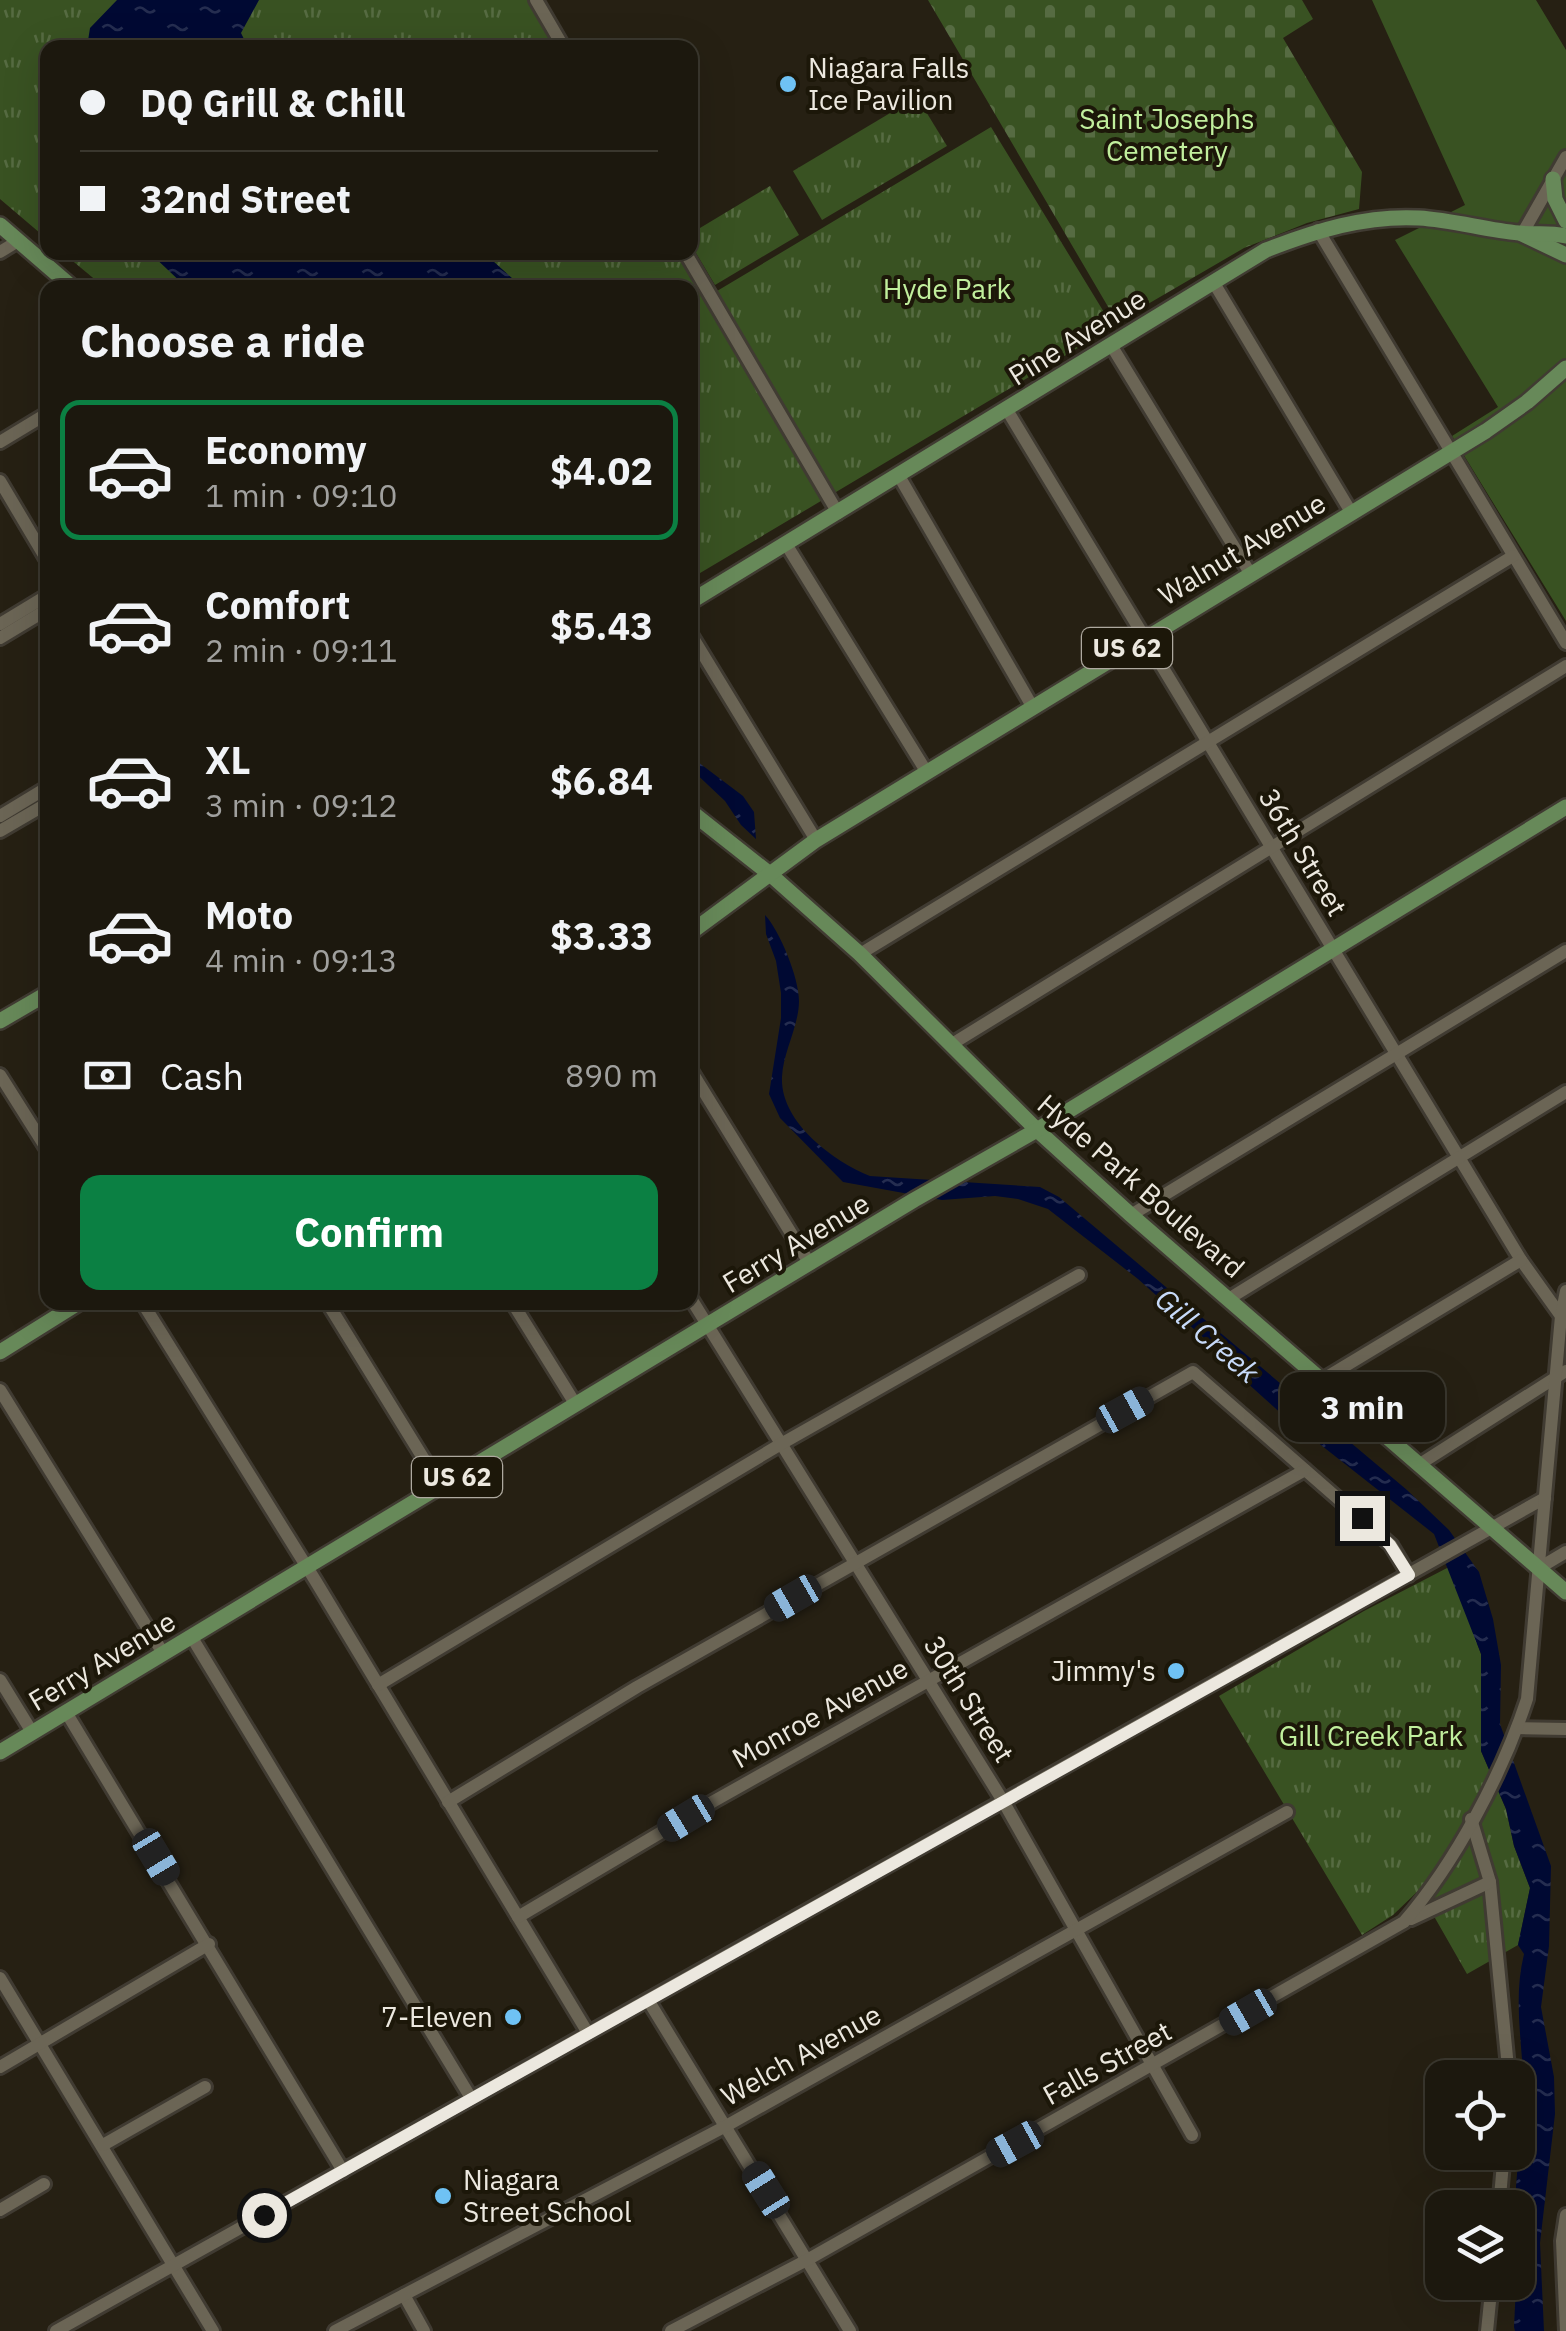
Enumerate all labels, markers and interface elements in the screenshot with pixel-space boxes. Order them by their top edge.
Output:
place label: Niagara Falls Ice Pavilion [808,49,969,118]
marker: Niagara Falls Ice Pavilion [777,73,799,95]
text: DQ Grill & Chill [140,78,405,127]
park label: Saint Josephs Cemetery [1079,100,1255,169]
text: 32nd Street [140,174,351,223]
park label: Hyde Park [883,270,1011,307]
street label: Pine Avenue [1001,280,1152,393]
text: Choose a ride [80,311,365,369]
icon: car [85,425,175,515]
text: Economy [205,425,367,474]
text: $4.02 [550,446,653,495]
text: 1 min · 09:10 [205,474,398,516]
street label: Walnut Avenue [1151,484,1332,613]
icon: car [85,580,175,670]
text: Comfort [205,580,350,629]
text: $5.43 [550,601,653,650]
road number: US 62 [1082,628,1172,668]
text: 2 min · 09:11 [205,629,398,671]
icon: car [85,735,175,825]
text: XL [205,735,251,784]
text: $6.84 [550,756,653,805]
street label: 36th Street [1251,781,1356,922]
text: 3 min · 09:12 [205,784,398,826]
icon: car [85,890,175,980]
text: Moto [205,890,293,939]
text: $3.33 [550,911,653,960]
text: 4 min · 09:13 [205,939,398,981]
icon: cash [80,1048,135,1103]
text: Cash [160,1051,244,1100]
text: 890 m [565,1054,658,1096]
street label: Hyde Park Boulevard [1030,1086,1253,1286]
button: Confirm [80,1175,658,1290]
street label: Ferry Avenue [715,1184,876,1301]
water label: Gill Creek [1148,1279,1268,1391]
callout: 3 min [1280,1373,1444,1443]
car [1091,1382,1159,1438]
text: 3 min [1321,1386,1404,1428]
road number: US 62 [412,1457,502,1497]
route end [1340,1496,1385,1541]
car [760,1570,826,1626]
street label: Ferry Avenue [21,1602,182,1719]
street label: 30th Street [916,1628,1023,1769]
street label: Monroe Avenue [725,1649,914,1776]
place label: Jimmy's [1051,1652,1156,1689]
marker: Jimmy's [1165,1660,1187,1682]
park label: Gill Creek Park [1279,1717,1463,1754]
car [653,1790,719,1846]
car [128,1824,184,1890]
car [1215,1984,1281,2040]
street label: Welch Avenue [714,1995,887,2114]
place label: 7-Eleven [381,1998,493,2035]
marker: 7-Eleven [502,2006,524,2028]
street label: Falls Street [1036,2012,1178,2113]
map controls [1425,2060,1535,2300]
button: locate [1425,2060,1535,2170]
car [981,2116,1049,2172]
car [737,2157,795,2223]
place label: Niagara Street School [463,2161,632,2230]
marker: Niagara Street School [432,2185,454,2207]
button: layers [1425,2190,1535,2300]
route start [242,2193,287,2238]

